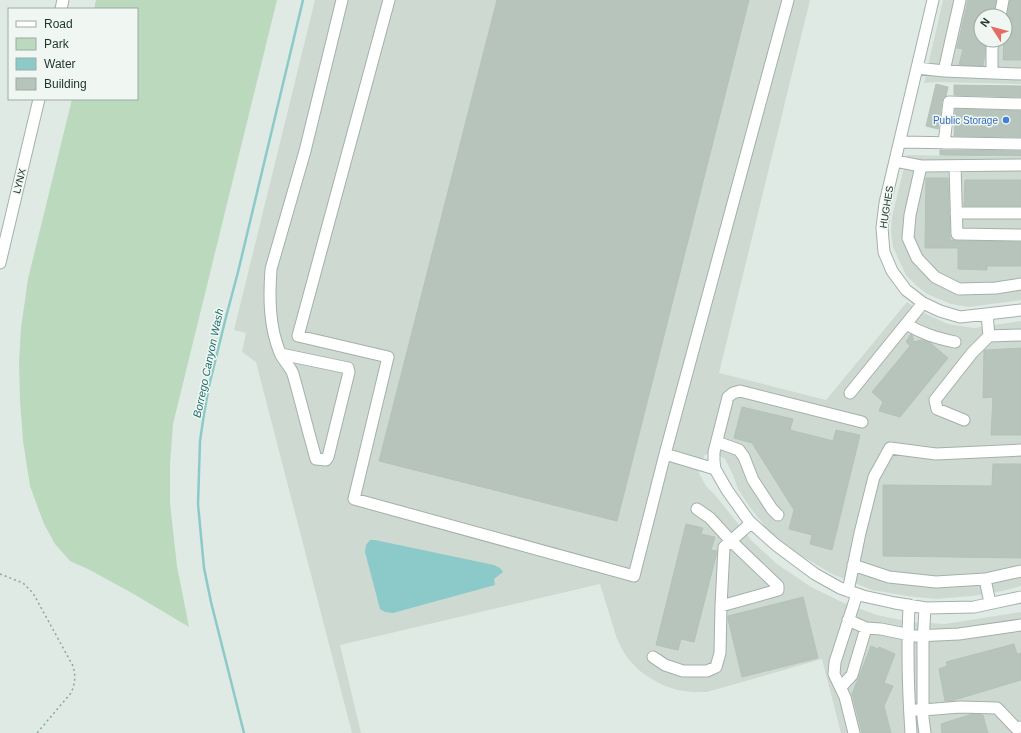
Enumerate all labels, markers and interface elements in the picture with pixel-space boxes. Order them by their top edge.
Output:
legend [8,8,138,100]
north arrow [973,8,1013,48]
text: N [978,15,992,29]
text: Road [44,17,73,31]
text: Park [44,37,70,51]
text: Water [44,57,76,71]
text: Building [44,77,87,91]
place label: Public Storage [933,115,998,126]
marker: Public Storage [1001,115,1011,125]
street label: LYNX [11,167,28,195]
street label: HUGHES [878,185,895,229]
water label: Borrego Canyon Wash [191,307,225,419]

